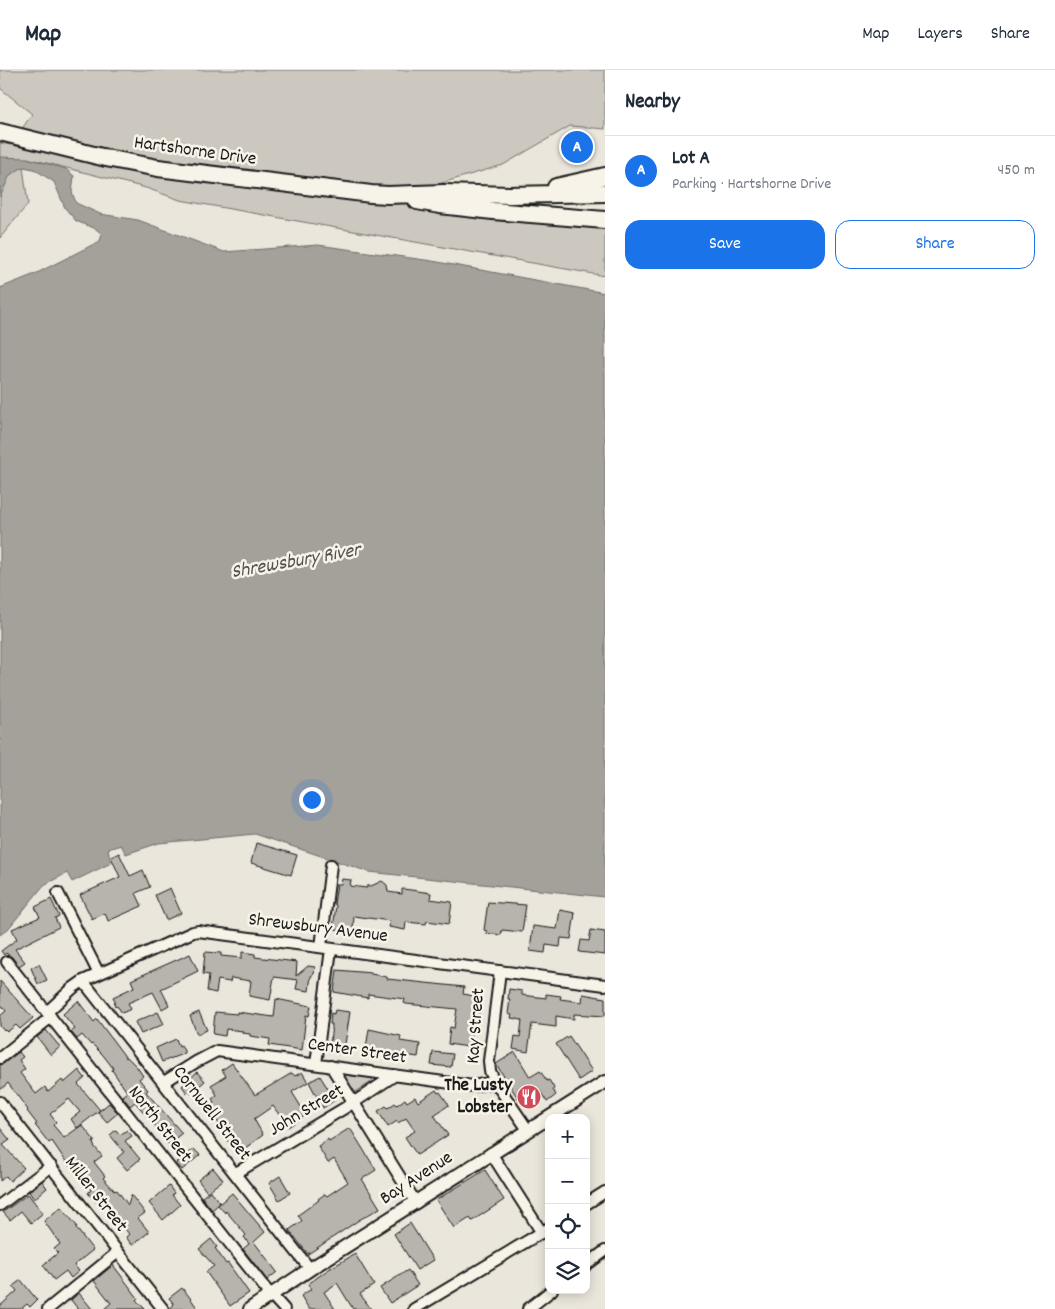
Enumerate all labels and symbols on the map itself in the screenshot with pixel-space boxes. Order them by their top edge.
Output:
pin: A [561,128,593,166]
street label: Hartshorne Drive [132,130,258,174]
water label: Shrewsbury River [229,536,365,587]
your location [299,787,325,813]
street label: Shrewsbury Avenue [247,907,389,951]
street label: Kay Street [461,987,493,1065]
street label: Center Street [306,1032,408,1072]
street label: Cornwell Street [165,1061,257,1167]
place label: The Lusty Lobster [444,1073,513,1122]
street label: John Street [264,1078,350,1144]
street label: North Street [120,1081,198,1169]
restaurant icon: The Lusty Lobster [516,1084,542,1110]
street label: Bay Avenue [375,1145,459,1213]
street label: Miller Street [57,1151,133,1239]

